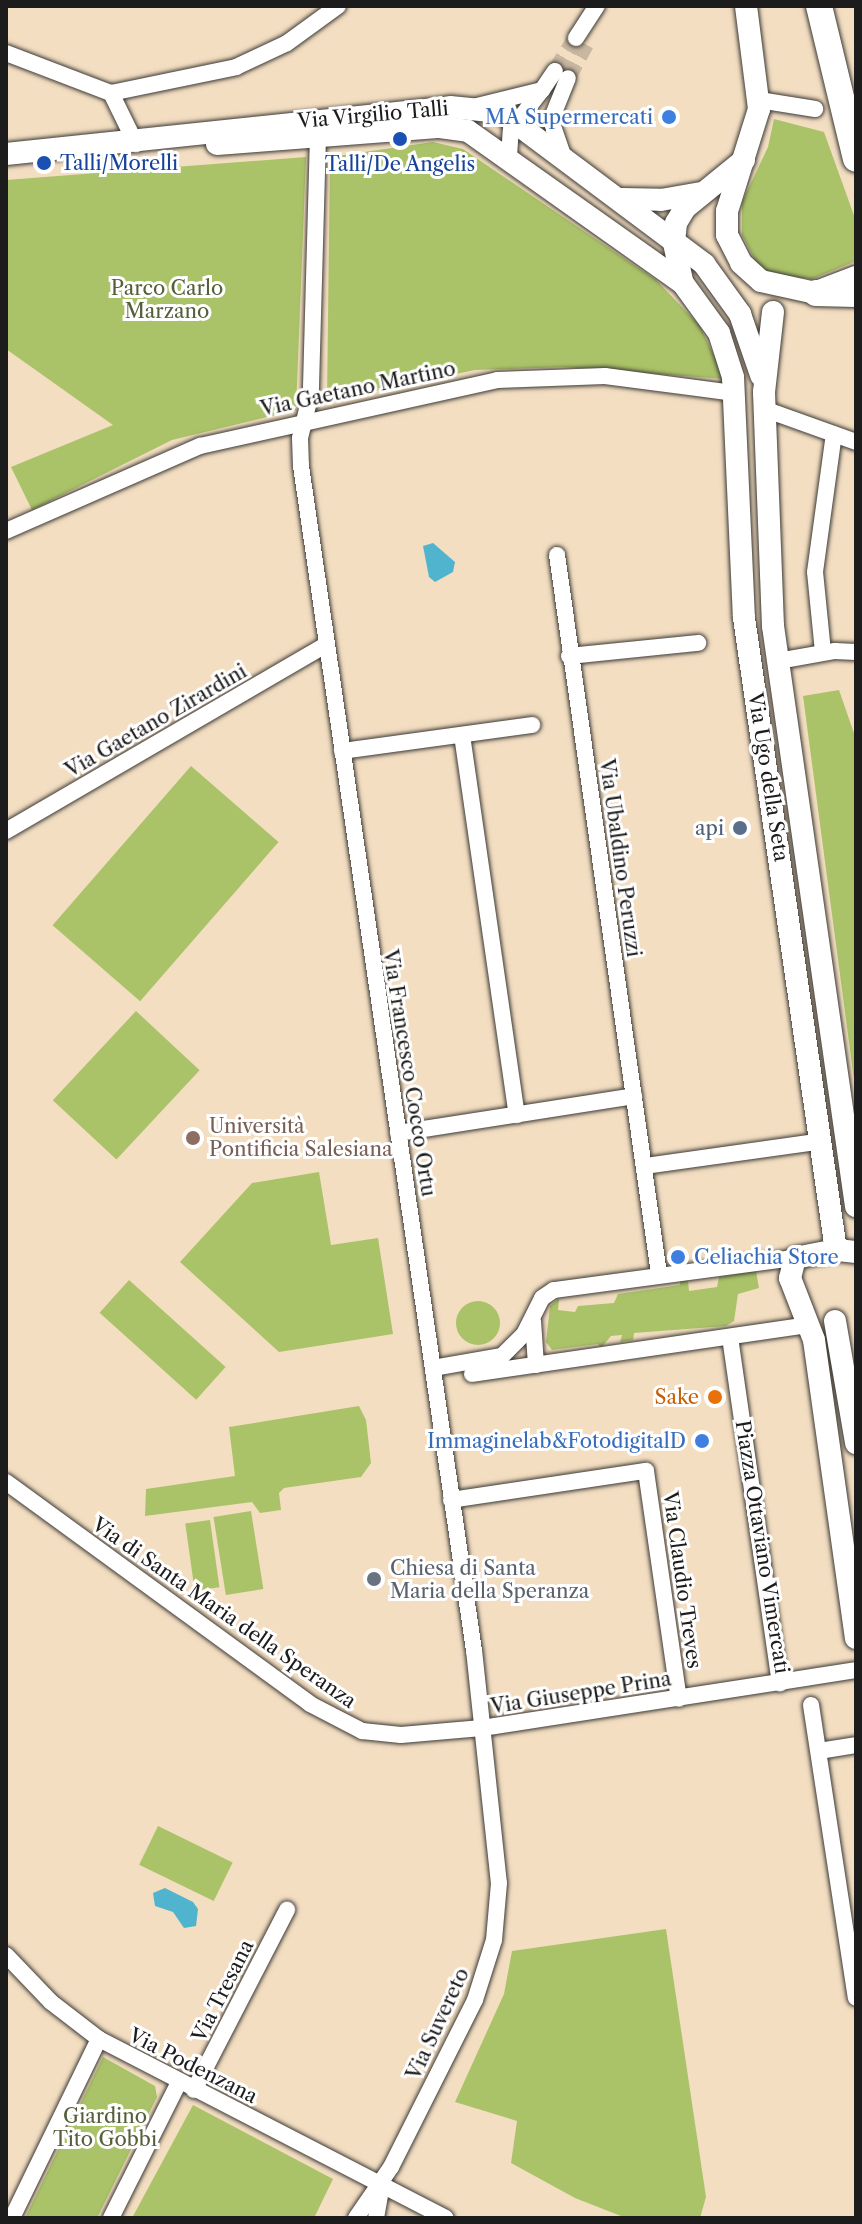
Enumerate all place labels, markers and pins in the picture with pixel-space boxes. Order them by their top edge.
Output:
place label: MA Supermercati [484,105,653,129]
marker: MA Supermercati [660,108,678,126]
marker: Talli/De Angelis [391,130,409,148]
place label: Talli/Morelli [60,151,178,175]
place label: Talli/De Angelis [324,152,476,176]
marker: Talli/Morelli [35,154,53,172]
place label: api [695,816,724,840]
marker: api [731,819,749,837]
place label: Università Pontificia Salesiana [209,1114,393,1161]
marker: Università Pontificia Salesiana [184,1129,202,1147]
place label: Celiachia Store [694,1245,839,1269]
marker: Celiachia Store [669,1248,687,1266]
place label: Sake [655,1385,699,1409]
marker: Sake [706,1388,724,1406]
place label: Immaginelab&FotodigitalD [427,1429,686,1453]
marker: Immaginelab&FotodigitalD [693,1432,711,1450]
place label: Chiesa di Santa Maria della Speranza [390,1556,590,1603]
marker: Chiesa di Santa Maria della Speranza [365,1570,383,1588]

